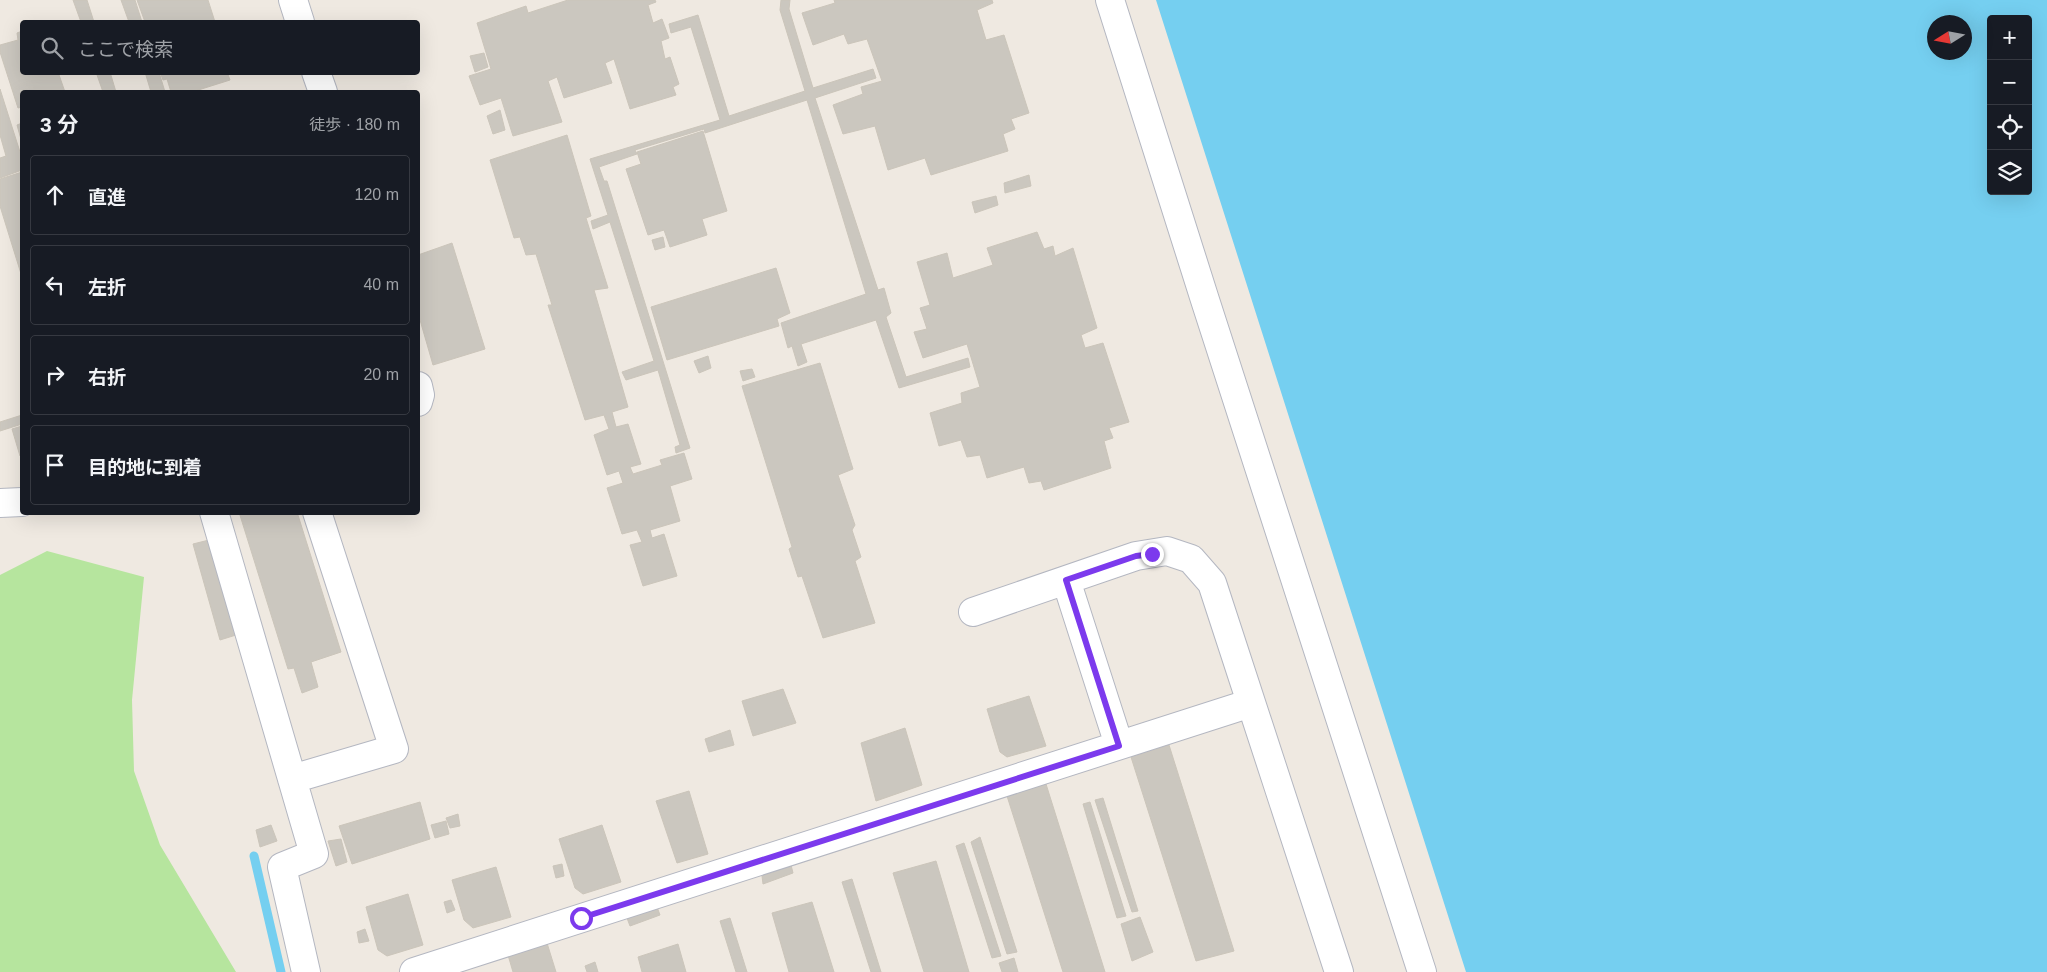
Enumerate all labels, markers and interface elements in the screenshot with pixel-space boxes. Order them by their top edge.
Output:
north arrow [1927,15,1972,60]
map controls [1987,15,2032,195]
button: + [1987,15,2032,60]
search box [20,20,420,75]
icon: search [38,34,66,62]
text: ここで検索 [78,39,173,60]
button: − [1987,60,2032,105]
button: locate [1987,105,2032,150]
text: 3 分 [40,113,79,136]
text: 徒歩 · 180 m [309,116,400,133]
button: layers [1987,150,2032,195]
icon: ahead [41,181,69,209]
text: 120 m [355,186,399,203]
text: 直進 [88,187,126,208]
icon: left [41,271,69,299]
text: 40 m [363,276,399,293]
text: 左折 [88,277,126,298]
icon: right [41,361,69,389]
text: 20 m [363,366,399,383]
text: 右折 [88,367,126,388]
icon: arrive [41,451,69,479]
text: 目的地に到着 [88,457,202,478]
route end [1141,543,1164,566]
route start [570,907,593,930]

